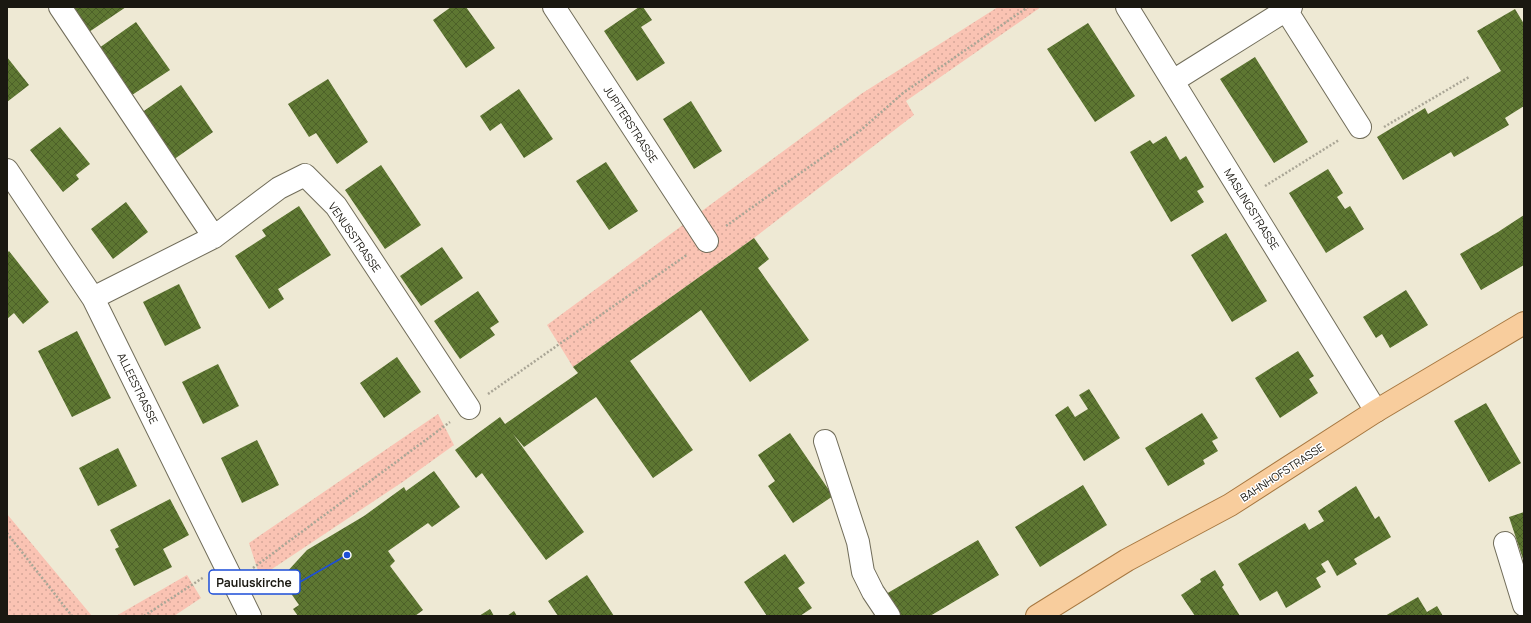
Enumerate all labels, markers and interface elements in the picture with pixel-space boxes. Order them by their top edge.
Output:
street label: JUPITERSTRASSE [601,83,661,165]
street label: MASLINGSTRASSE [1221,165,1283,253]
street label: VENUSSTRASSE [325,199,385,275]
street label: ALLEESTRASSE [114,350,162,426]
street label: BAHNHOFSTRASSE [1237,439,1327,505]
callout: Pauluskirche [209,570,300,594]
text: Pauluskirche [216,574,292,591]

